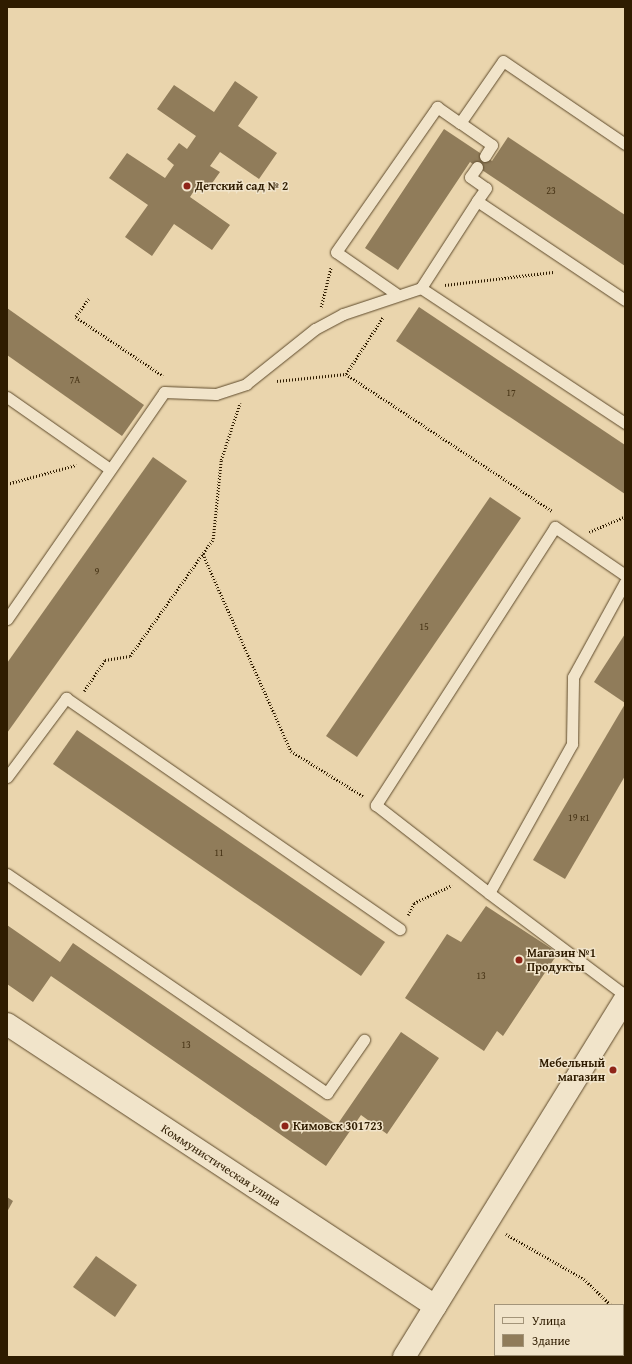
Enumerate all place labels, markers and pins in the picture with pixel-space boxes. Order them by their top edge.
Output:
place label: Детский сад № 2 [195,179,288,193]
marker: Детский сад № 2 [182,181,192,191]
place label: Магазин №1 Продукты [527,946,596,974]
marker: Магазин №1 Продукты [514,955,524,965]
place label: Мебельный магазин [539,1056,605,1084]
marker: Мебельный магазин [608,1065,618,1075]
place label: Кимовск 301723 [293,1119,383,1133]
marker: Кимовск 301723 [280,1121,290,1131]

